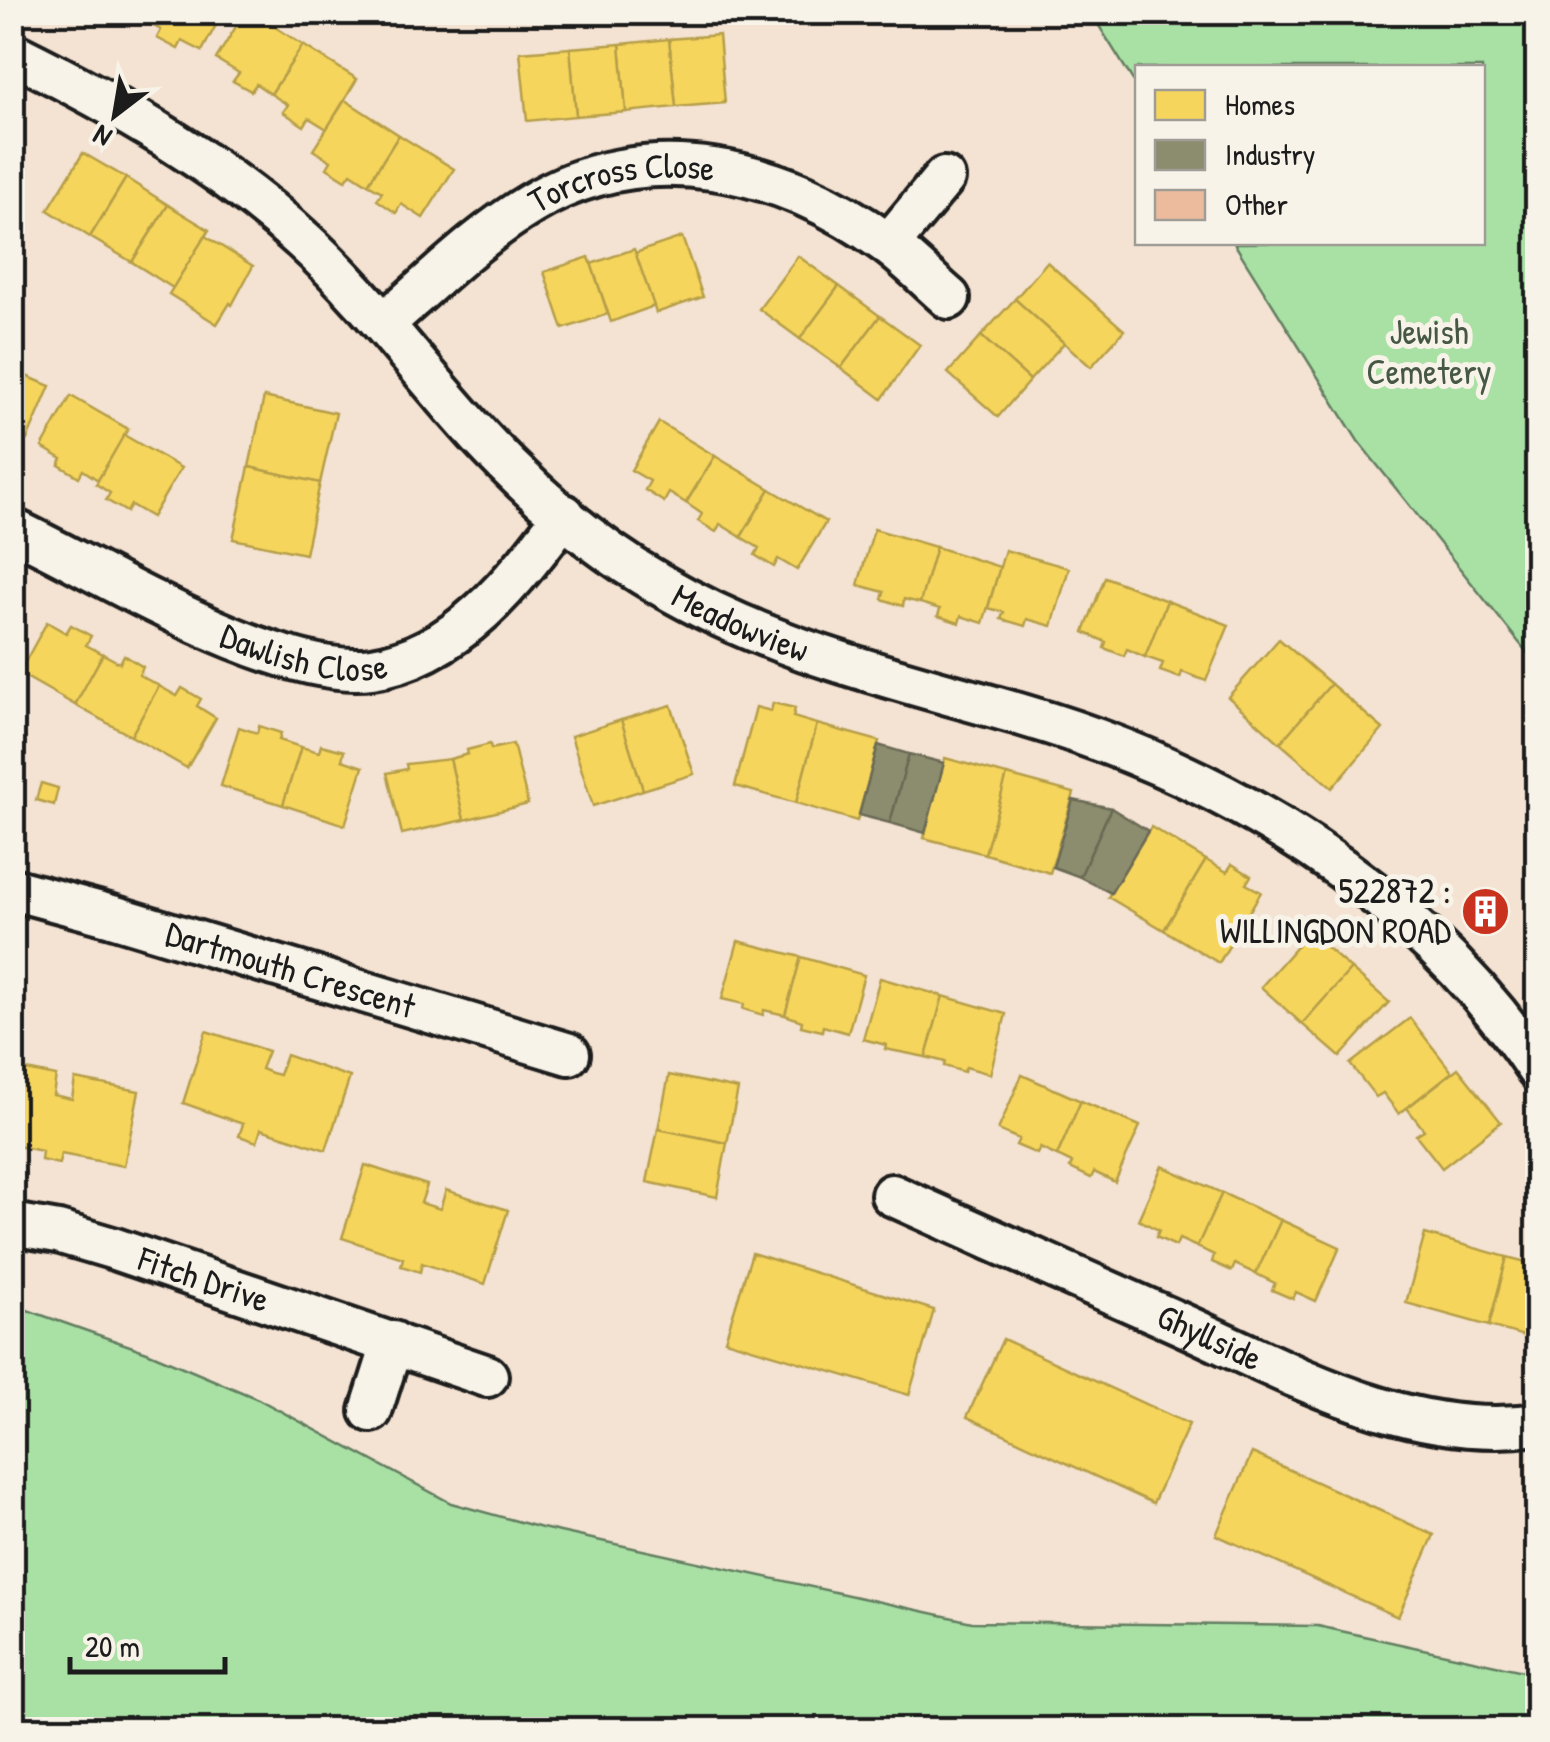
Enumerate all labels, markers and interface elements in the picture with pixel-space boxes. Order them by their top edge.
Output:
north arrow [65,65,165,165]
legend [1135,65,1485,245]
text: Homes [1225,84,1295,124]
text: N [86,116,118,157]
text: Industry [1225,134,1315,174]
street label: Torcross Close [520,142,718,224]
text: Other [1225,184,1289,224]
park label: Jewish Cemetery [1366,308,1492,395]
street label: Meadowview [664,572,815,673]
street label: Dawlish Close [214,612,391,692]
place label: 522872 : WILLINGDON ROAD [1220,867,1451,954]
building icon: 522872 : WILLINGDON ROAD [1460,885,1512,937]
street label: Dartmouth Crescent [160,910,422,1029]
street label: Fitch Drive [131,1234,276,1323]
street label: Ghyllside [1150,1292,1270,1381]
scale bar [70,1612,225,1674]
text: 20 m [85,1626,140,1666]

